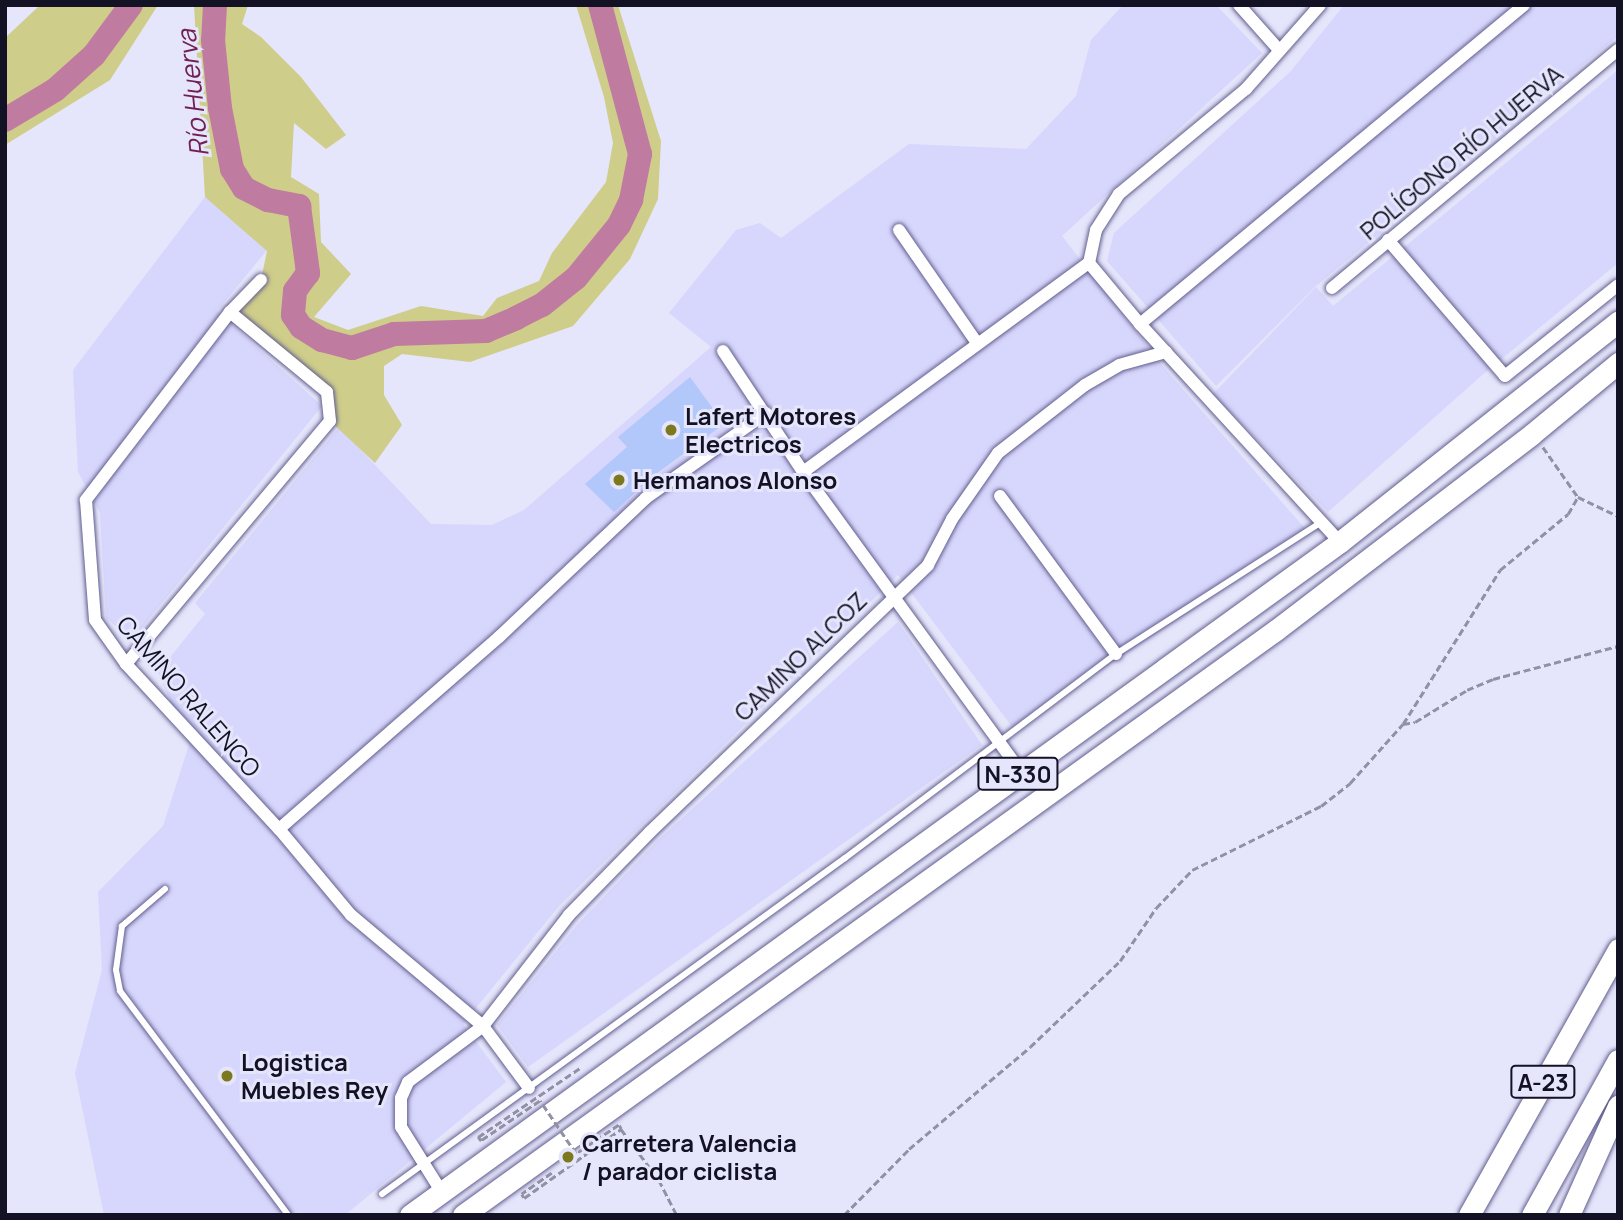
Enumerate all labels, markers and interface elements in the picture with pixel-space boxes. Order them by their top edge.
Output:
water label: Río Huerva [171,28,215,158]
street label: POLÍGONO RÍO HUERVA [1354,59,1568,245]
place label: Lafert Motores Electricos [685,402,856,458]
marker: Lafert Motores Electricos [663,422,679,438]
place label: Hermanos Alonso [633,466,837,494]
marker: Hermanos Alonso [611,472,627,488]
street label: CAMINO ALCOZ [728,586,872,726]
street label: CAMINO RALENCO [111,610,267,782]
road number: N-330 [976,754,1060,794]
place label: Logistica Muebles Rey [241,1048,388,1104]
road number: A-23 [1510,1063,1576,1102]
marker: Logistica Muebles Rey [219,1068,235,1084]
place label: Carretera Valencia / parador ciclista [582,1129,797,1185]
marker: Carretera Valencia / parador ciclista [560,1149,576,1165]

